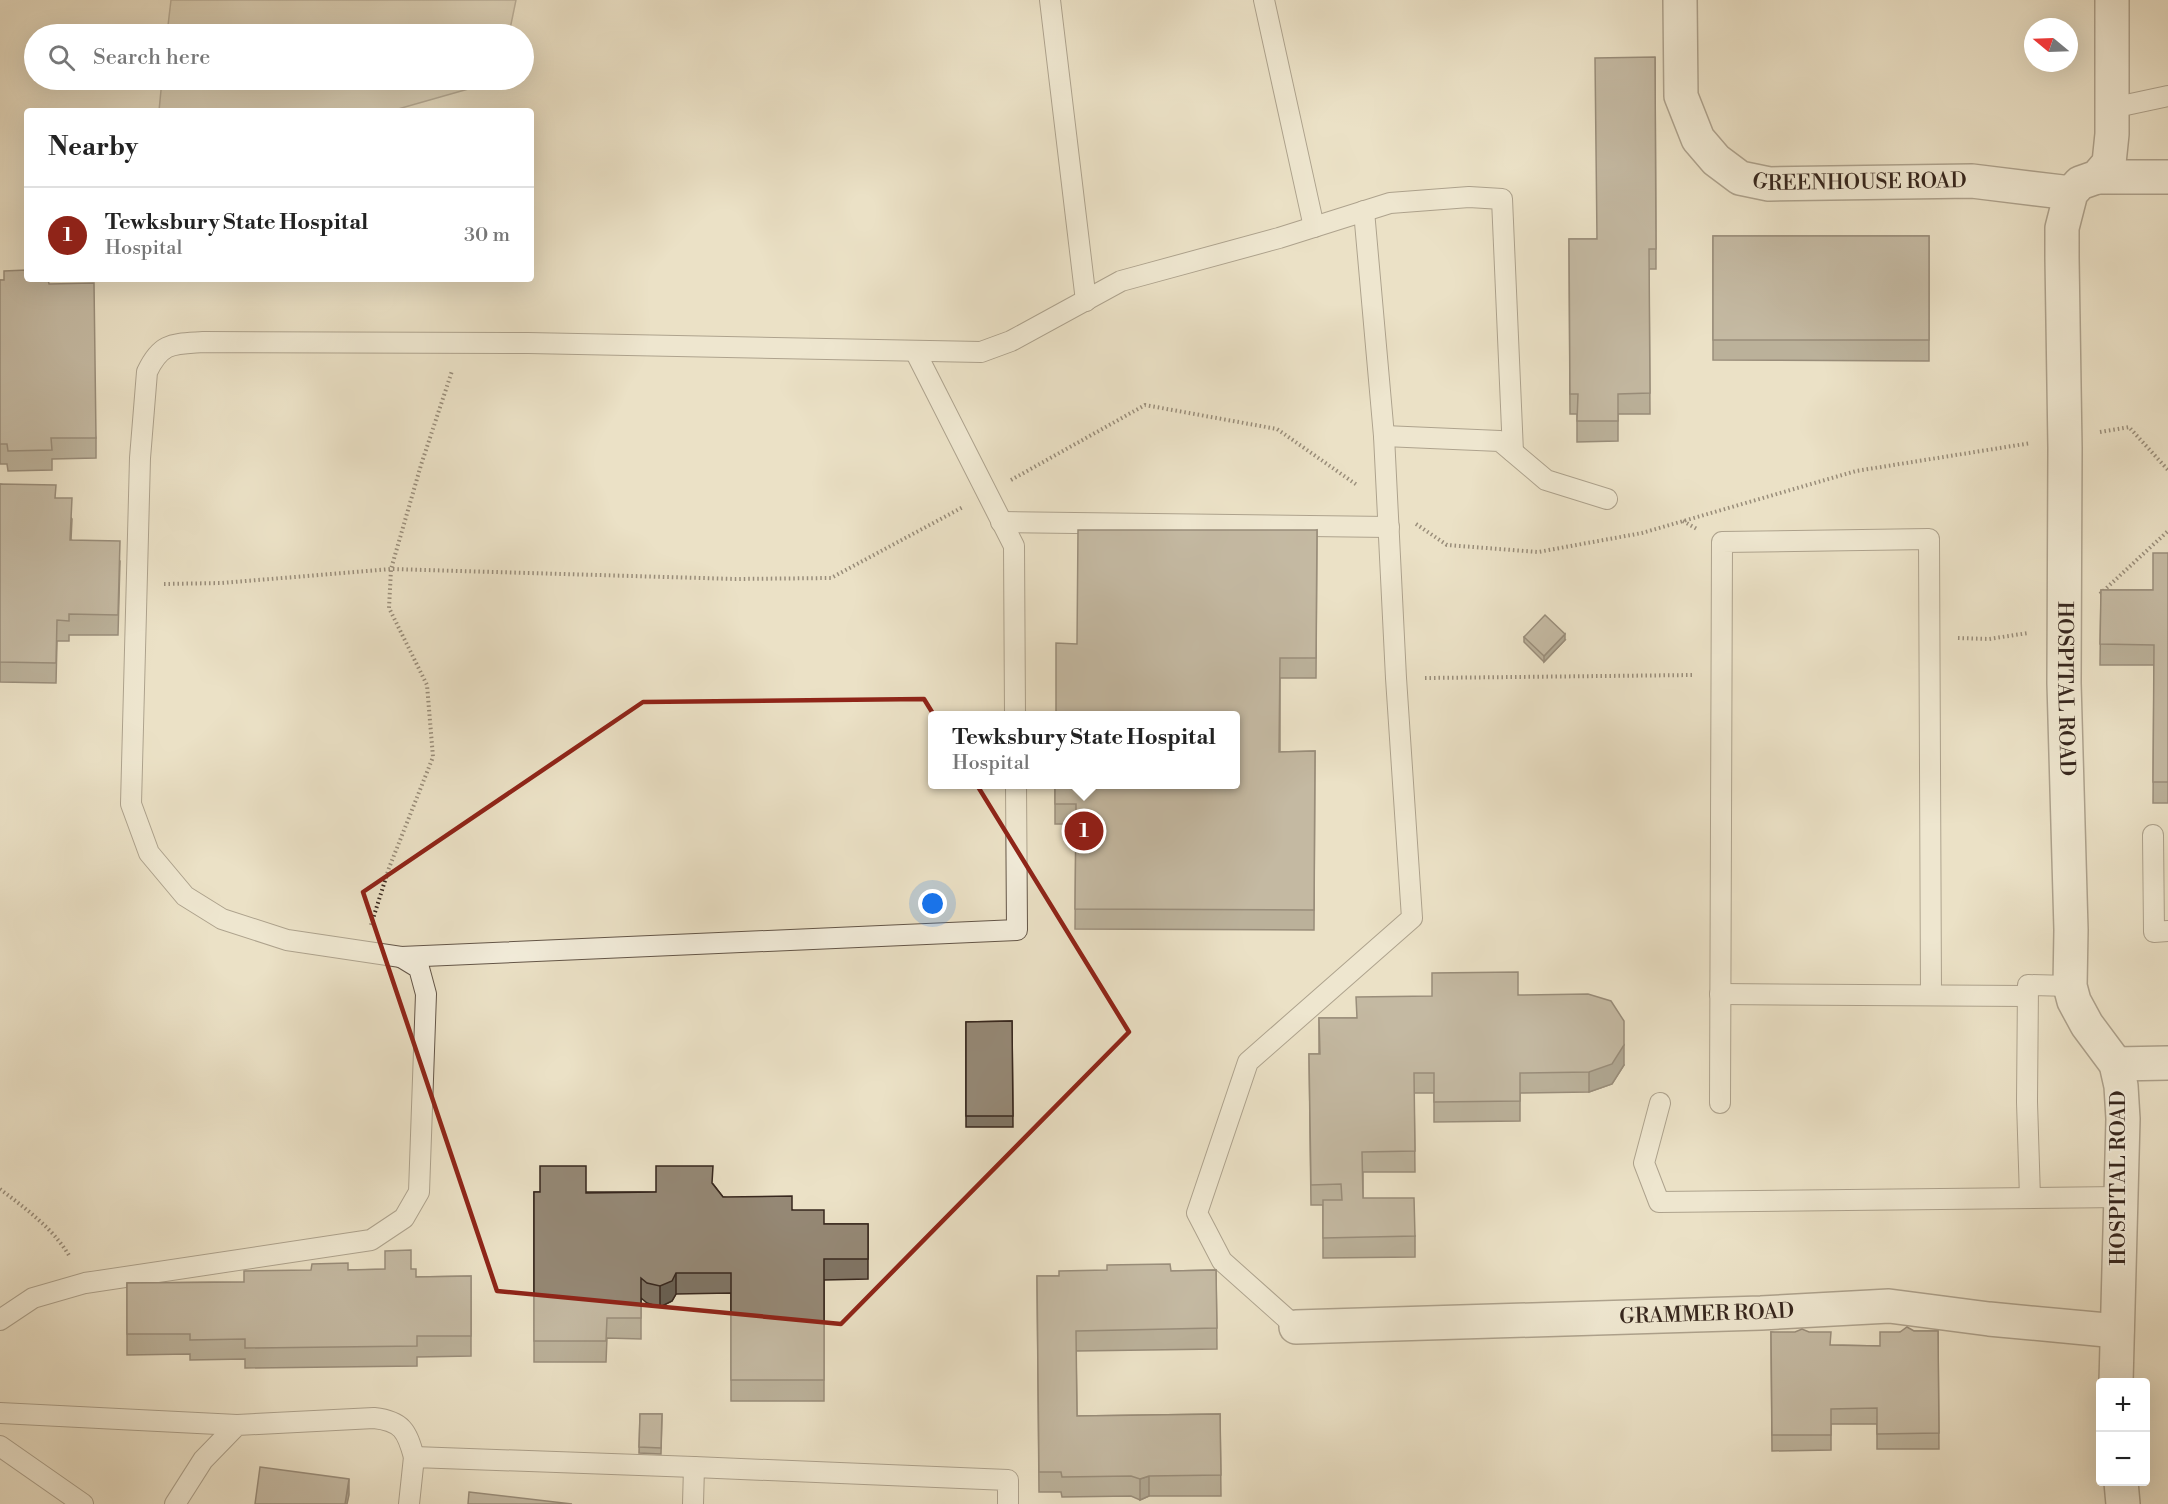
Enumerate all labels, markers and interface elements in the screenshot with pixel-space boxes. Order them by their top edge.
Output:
north arrow [2024,18,2078,72]
search box [24,24,534,90]
icon: search [45,41,78,74]
text: Search here [93,44,210,71]
text: Nearby [48,131,138,163]
street label: GREENHOUSE ROAD [1750,168,1967,197]
text: Tewksbury State Hospital [105,209,368,236]
text: 1 [63,223,72,248]
text: 30 m [464,223,510,248]
text: Hospital [105,236,182,261]
street label: HOSPITAL ROAD [2051,601,2080,777]
popup [928,711,1240,789]
text: Tewksbury State Hospital [952,724,1216,751]
text: Hospital [952,751,1030,776]
pin: 1 [1064,808,1104,854]
your location [918,889,947,918]
street label: HOSPITAL ROAD [2106,1091,2132,1265]
street label: GRAMMER ROAD [1619,1298,1795,1330]
map controls [2096,1378,2150,1486]
button: + [2096,1378,2150,1432]
button: − [2096,1432,2150,1486]

